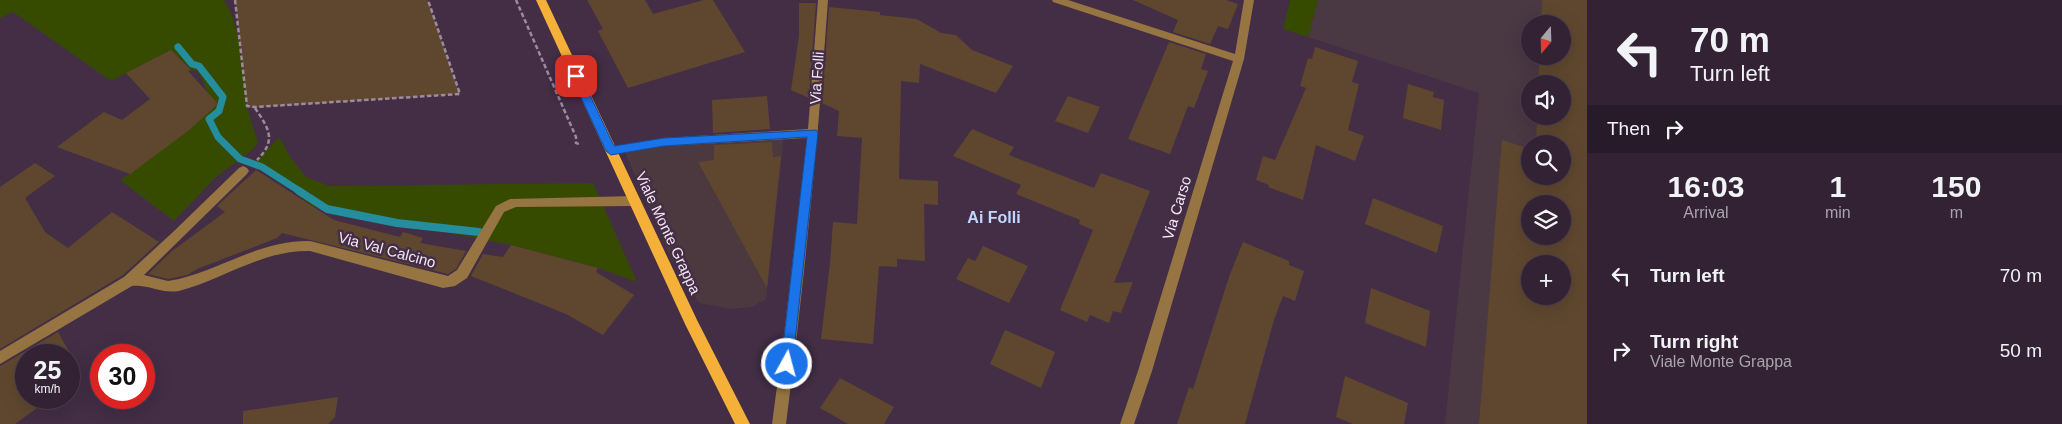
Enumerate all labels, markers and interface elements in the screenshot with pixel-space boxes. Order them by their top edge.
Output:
north arrow [1521,15,1571,65]
map controls [1521,15,1571,305]
icon: left [1607,20,1672,85]
text: 70 m [1690,20,1770,59]
street label: Via Folli [806,51,827,105]
pin [555,55,597,97]
text: Turn left [1690,61,1770,86]
icon: arrive [562,62,590,90]
button: sound [1521,75,1571,125]
icon: right [1660,115,1688,143]
text: Then [1607,118,1650,139]
button: search [1521,135,1571,185]
street label: Viale Monte Grappa [633,169,705,297]
text: 16:03 [1668,170,1744,203]
text: 1 [1829,170,1846,203]
text: 150 [1931,170,1981,203]
street label: Via Carso [1159,174,1194,242]
button: layers [1521,195,1571,245]
text: Arrival [1683,204,1729,221]
text: min [1825,204,1851,221]
text: m [1950,204,1963,221]
district label: Ai Folli [967,209,1021,226]
street label: Via Val Calcino [336,228,438,271]
button: + [1521,255,1571,305]
icon: left [1607,262,1635,290]
text: Turn left [1650,265,1725,286]
text: 70 m [2000,265,2042,286]
text: Turn right [1650,331,1738,352]
position arrow [760,337,812,389]
icon: right [1607,337,1635,365]
text: 50 m [2000,340,2042,361]
speed limit sign: 30 [90,344,155,409]
text: Viale Monte Grappa [1650,353,1792,370]
text: 25 [34,356,61,384]
text: km/h [34,382,61,396]

